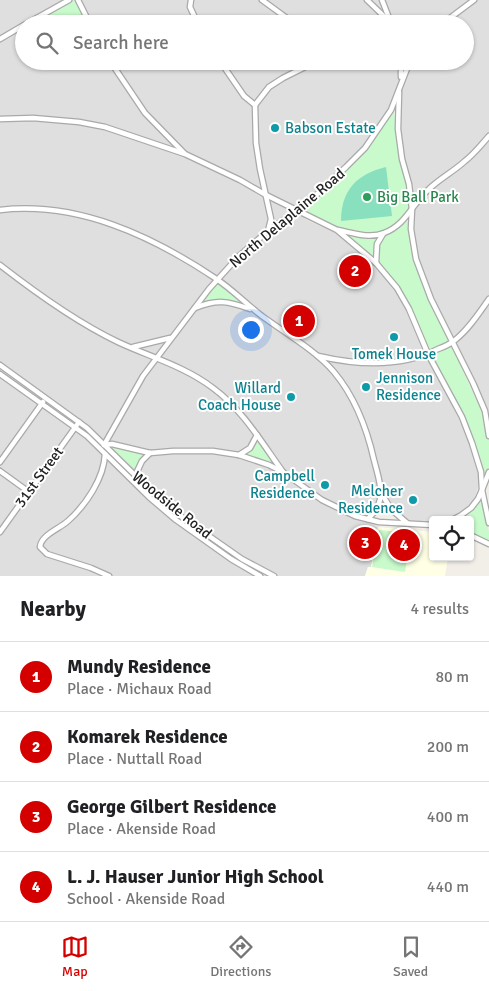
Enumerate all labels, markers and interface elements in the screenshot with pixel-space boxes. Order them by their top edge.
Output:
search box [15,15,474,70]
icon: search [33,29,61,57]
text: Search here [73,31,169,55]
place label: Babson Estate [285,119,376,137]
marker: Babson Estate [269,122,281,134]
street label: North Delaplaine Road [226,164,348,271]
place label: Big Ball Park [377,188,459,206]
marker: Big Ball Park [361,191,373,203]
pin: 2 [339,252,371,290]
pin: 1 [283,302,315,340]
your location [238,317,264,343]
marker: Tomek House [388,331,400,343]
place label: Tomek House [352,345,436,363]
place label: Jennison Residence [376,369,441,404]
place label: Willard Coach House [198,379,281,414]
marker: Jennison Residence [360,381,372,393]
marker: Willard Coach House [285,391,297,403]
street label: 31st Street [11,443,67,511]
street label: Woodside Road [129,467,215,543]
place label: Campbell Residence [250,467,315,502]
marker: Campbell Residence [319,479,331,491]
place label: Melcher Residence [338,482,403,517]
marker: Melcher Residence [407,494,419,506]
map controls [429,516,474,561]
button: locate [429,516,474,561]
pin: 3 [349,524,381,562]
pin: 4 [388,526,420,564]
text: Nearby [20,596,86,622]
text: 4 results [410,599,469,619]
text: Mundy Residence [67,655,211,679]
text: 1 [32,667,40,687]
text: 80 m [435,667,469,687]
text: Place · Michaux Road [67,679,212,699]
text: Komarek Residence [67,725,228,749]
text: 2 [32,737,40,757]
text: 200 m [427,737,469,757]
text: Place · Nuttall Road [67,749,202,769]
text: George Gilbert Residence [67,795,276,819]
text: 3 [32,807,40,827]
text: 400 m [427,807,469,827]
text: Place · Akenside Road [67,819,216,839]
text: L. J. Hauser Junior High School [67,865,324,889]
text: 4 [32,877,40,897]
text: 440 m [427,877,469,897]
text: School · Akenside Road [67,889,225,909]
tab: Map [61,933,89,980]
tab: Directions [210,933,271,980]
tab: Saved [393,933,428,980]

